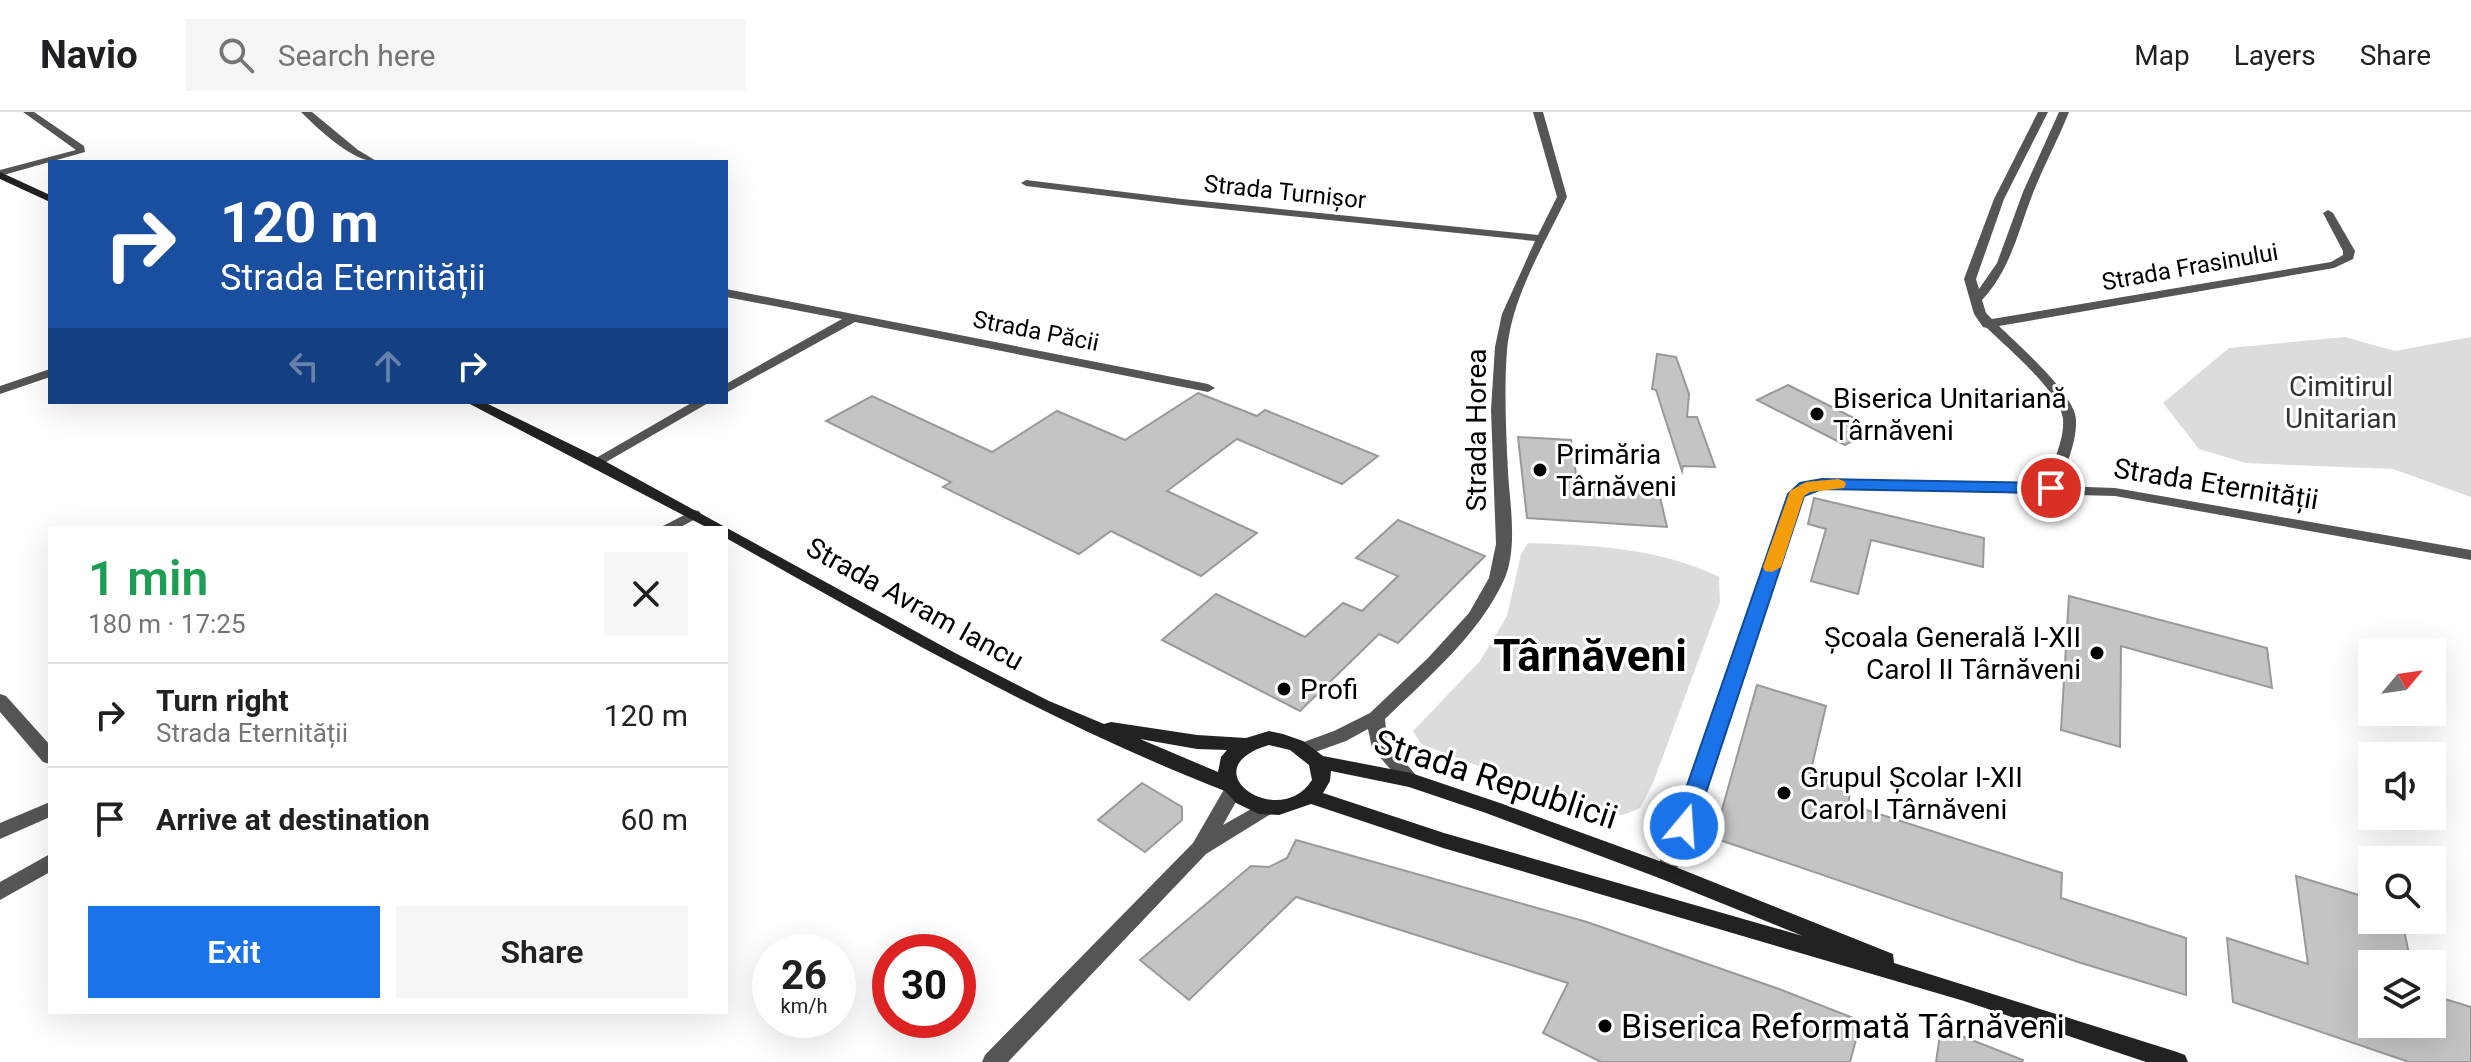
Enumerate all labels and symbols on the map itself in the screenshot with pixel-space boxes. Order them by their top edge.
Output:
street label: Strada Turnișor [1203,170,1367,214]
street label: Strada Frasinului [2100,238,2280,296]
street label: Strada Păcii [971,305,1101,357]
street label: Strada Horea [1460,348,1493,512]
park label: Cimitirul Unitarian [2285,370,2397,435]
place label: Biserica Unitariană Târnăveni [1833,382,2067,447]
marker: Biserica Unitariană Târnăveni [1808,405,1826,423]
place label: Primăria Târnăveni [1556,438,1677,503]
street label: Strada Eternității [2111,452,2321,516]
pin [2017,454,2085,522]
marker: Primăria Târnăveni [1531,461,1549,479]
street label: Strada Avram Iancu [801,531,1029,677]
place label: Școala Generală I-XII Carol II Târnăveni [1824,621,2081,686]
district label: Târnăveni [1493,630,1687,682]
north arrow [2358,638,2446,726]
marker: Școala Generală I-XII Carol II Târnăveni [2088,644,2106,662]
place label: Profi [1300,673,1358,706]
marker: Profi [1275,680,1293,698]
street label: Strada Republicii [1369,721,1623,837]
place label: Grupul Școlar I-XII Carol I Târnăveni [1800,761,2023,826]
position arrow [1642,784,1726,868]
marker: Grupul Școlar I-XII Carol I Târnăveni [1775,784,1793,802]
speed limit sign: 30 [872,934,976,1038]
place label: Biserica Reformată Târnăveni [1621,1006,2065,1046]
marker: Biserica Reformată Târnăveni [1596,1017,1614,1035]

